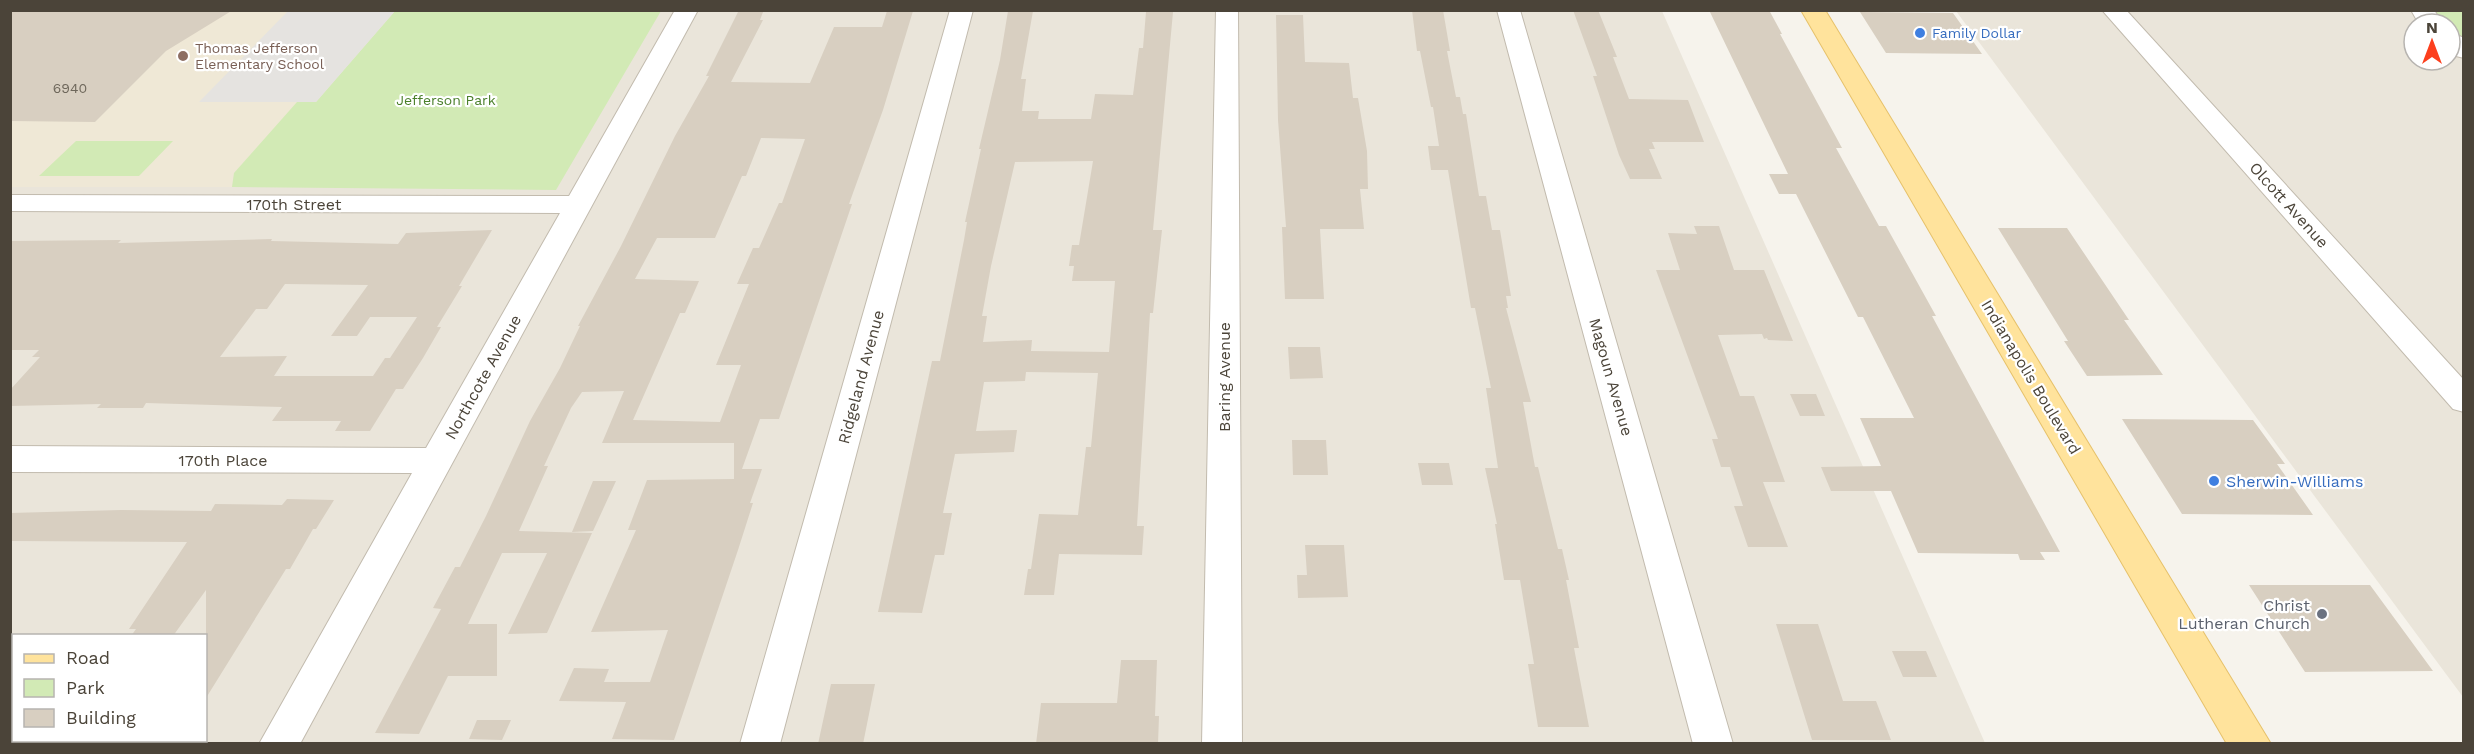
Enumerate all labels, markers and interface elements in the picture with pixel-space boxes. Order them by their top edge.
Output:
north arrow [2402,12,2462,72]
text: N [2426,18,2438,37]
place label: Family Dollar [1932,25,2021,41]
marker: Family Dollar [1913,26,1927,40]
place label: Thomas Jefferson Elementary School [195,40,325,72]
marker: Thomas Jefferson Elementary School [176,49,190,63]
house number: 6940 [53,80,87,96]
park label: Jefferson Park [396,92,496,108]
street label: Olcott Avenue [2245,158,2333,252]
street label: 170th Street [246,195,342,214]
street label: Indianapolis Boulevard [1977,296,2085,458]
street label: Ridgeland Avenue [834,308,888,446]
street label: Northcote Avenue [441,311,525,443]
street label: Magoun Avenue [1585,316,1637,438]
street label: Baring Avenue [1215,322,1234,432]
street label: 170th Place [179,451,267,470]
place label: Sherwin-Williams [2226,472,2364,491]
marker: Sherwin-Williams [2207,474,2221,488]
place label: Christ Lutheran Church [2178,596,2310,633]
marker: Christ Lutheran Church [2315,607,2329,621]
legend [12,634,207,742]
text: Road [66,647,110,668]
text: Park [66,677,105,698]
text: Building [66,707,136,728]

